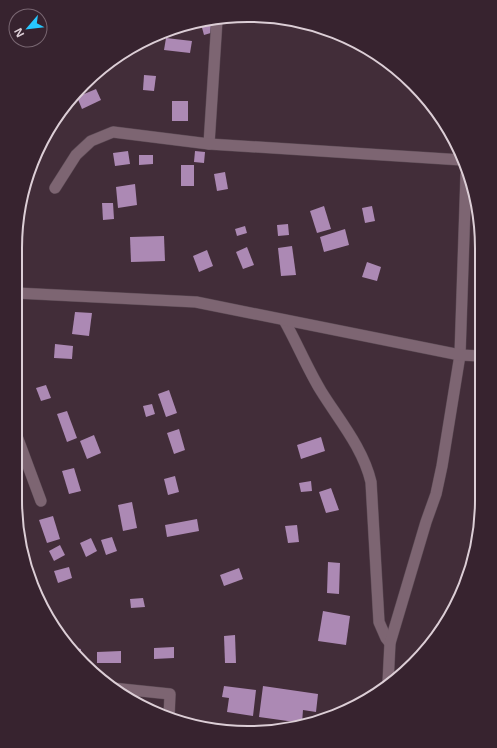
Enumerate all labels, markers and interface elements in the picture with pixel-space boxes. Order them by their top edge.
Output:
north arrow [8,8,48,48]
text: N [10,25,27,40]

